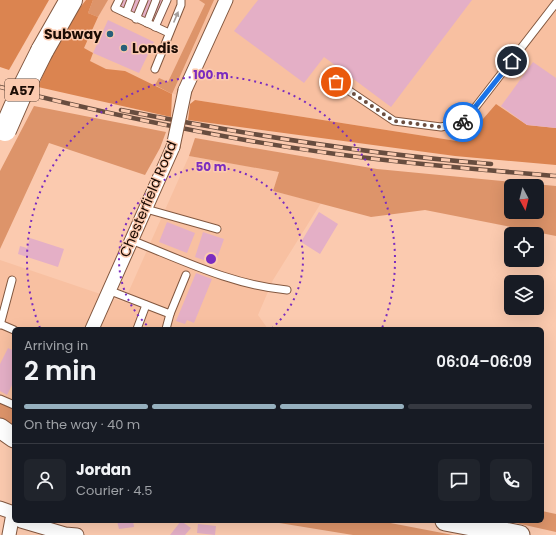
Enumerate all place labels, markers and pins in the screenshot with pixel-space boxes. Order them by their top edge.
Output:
place label: Subway [44,24,102,44]
marker: Subway [105,29,115,39]
place label: Londis [132,38,179,58]
marker: Londis [119,43,129,53]
pin [495,44,529,78]
pin [319,65,353,99]
centre of rings [204,252,218,266]

